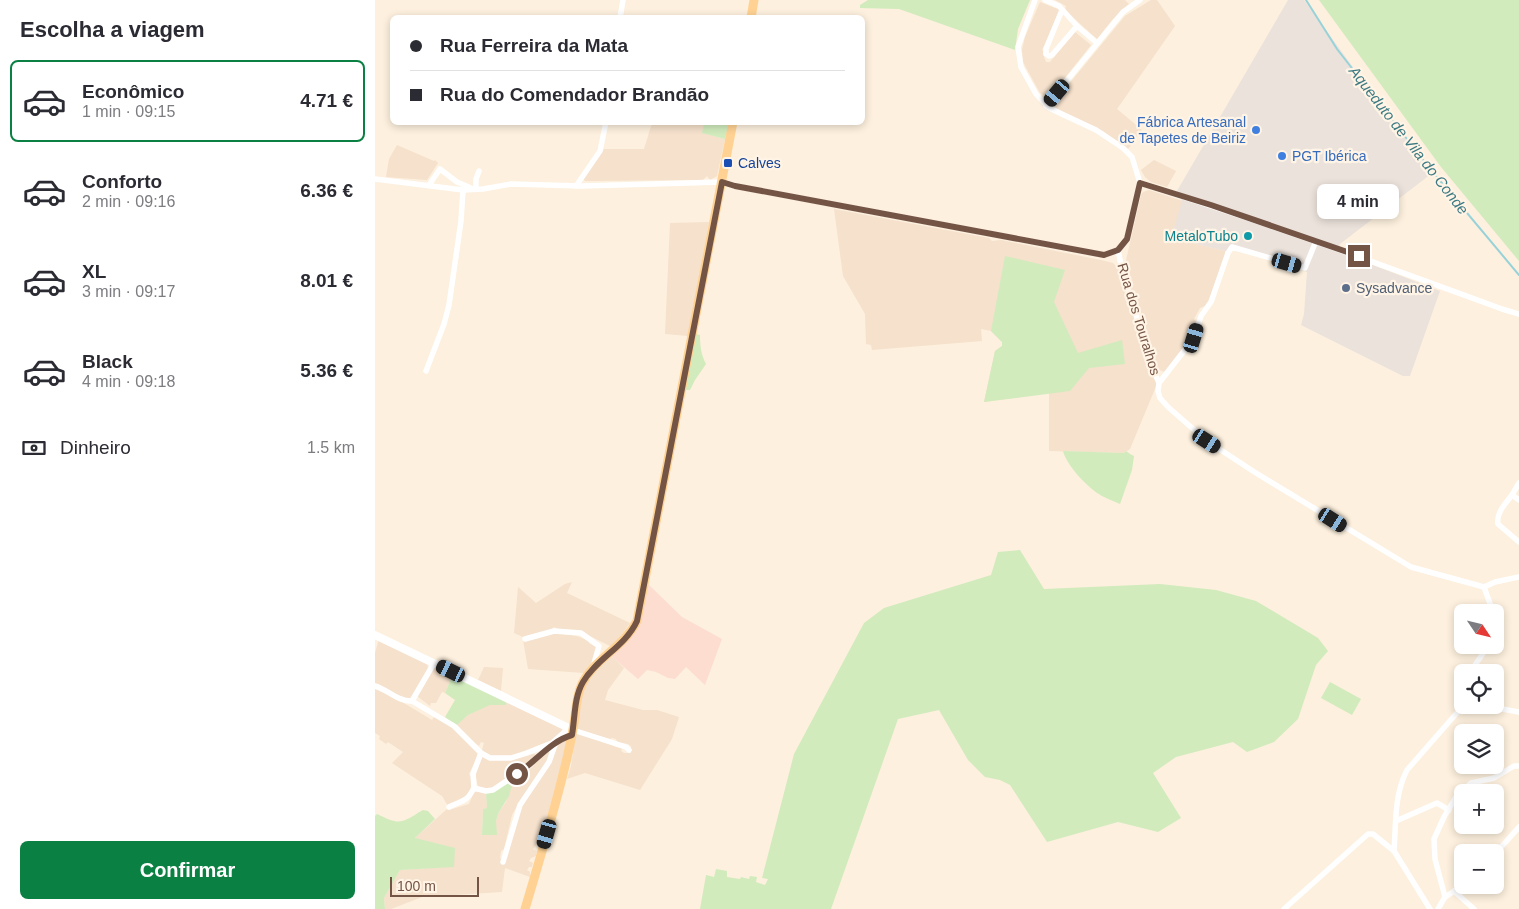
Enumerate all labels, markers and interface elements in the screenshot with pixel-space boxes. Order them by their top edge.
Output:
text: Escolha a viagem [20,17,205,42]
text: Rua Ferreira da Mata [440,35,628,56]
water label: Aqueduto de Vila do Conde [1345,62,1472,217]
car [1041,77,1072,109]
icon: car [22,79,67,124]
text: Econômico [82,81,184,102]
text: Rua do Comendador Brandão [440,84,709,105]
text: 4.71 € [300,90,353,111]
text: 1 min · 09:15 [82,103,175,120]
place label: Fábrica Artesanal de Tapetes de Beiriz [1119,114,1246,146]
marker: Fábrica Artesanal de Tapetes de Beiriz [1250,124,1262,136]
place label: PGT Ibérica [1292,148,1367,164]
marker: PGT Ibérica [1276,150,1288,162]
place label: Calves [738,155,781,171]
marker: Calves [722,157,734,169]
icon: car [22,169,67,214]
text: Conforto [82,171,162,192]
text: 6.36 € [300,180,353,201]
callout: 4 min [1318,184,1400,218]
text: 2 min · 09:16 [82,193,175,210]
text: 4 min [1337,193,1379,210]
place label: MetaloTubo [1165,228,1238,244]
marker: MetaloTubo [1242,230,1254,242]
route end [1348,245,1370,267]
car [1270,252,1303,274]
icon: car [22,259,67,304]
text: XL [82,261,106,282]
street label: Rua dos Touralhos [1114,261,1164,377]
text: 8.01 € [300,270,353,291]
place label: Sysadvance [1356,280,1432,296]
marker: Sysadvance [1340,282,1352,294]
text: 3 min · 09:17 [82,283,175,300]
car [1182,321,1205,355]
icon: car [22,349,67,394]
text: Black [82,351,133,372]
text: 5.36 € [300,360,353,381]
text: 4 min · 09:18 [82,373,175,390]
car [1190,427,1223,455]
icon: cash [20,434,48,462]
text: Dinheiro [60,437,131,458]
text: 1.5 km [307,439,355,456]
car [1316,506,1349,534]
north arrow [1454,604,1504,654]
map controls [1454,604,1504,894]
car [434,658,467,684]
button: locate [1454,664,1504,714]
button: layers [1454,724,1504,774]
route start [506,763,528,785]
button: + [1454,784,1504,834]
car [535,818,558,850]
button: Confirmar [20,841,355,899]
button: − [1454,844,1504,894]
scale bar [390,874,479,897]
text: 100 m [397,878,436,894]

